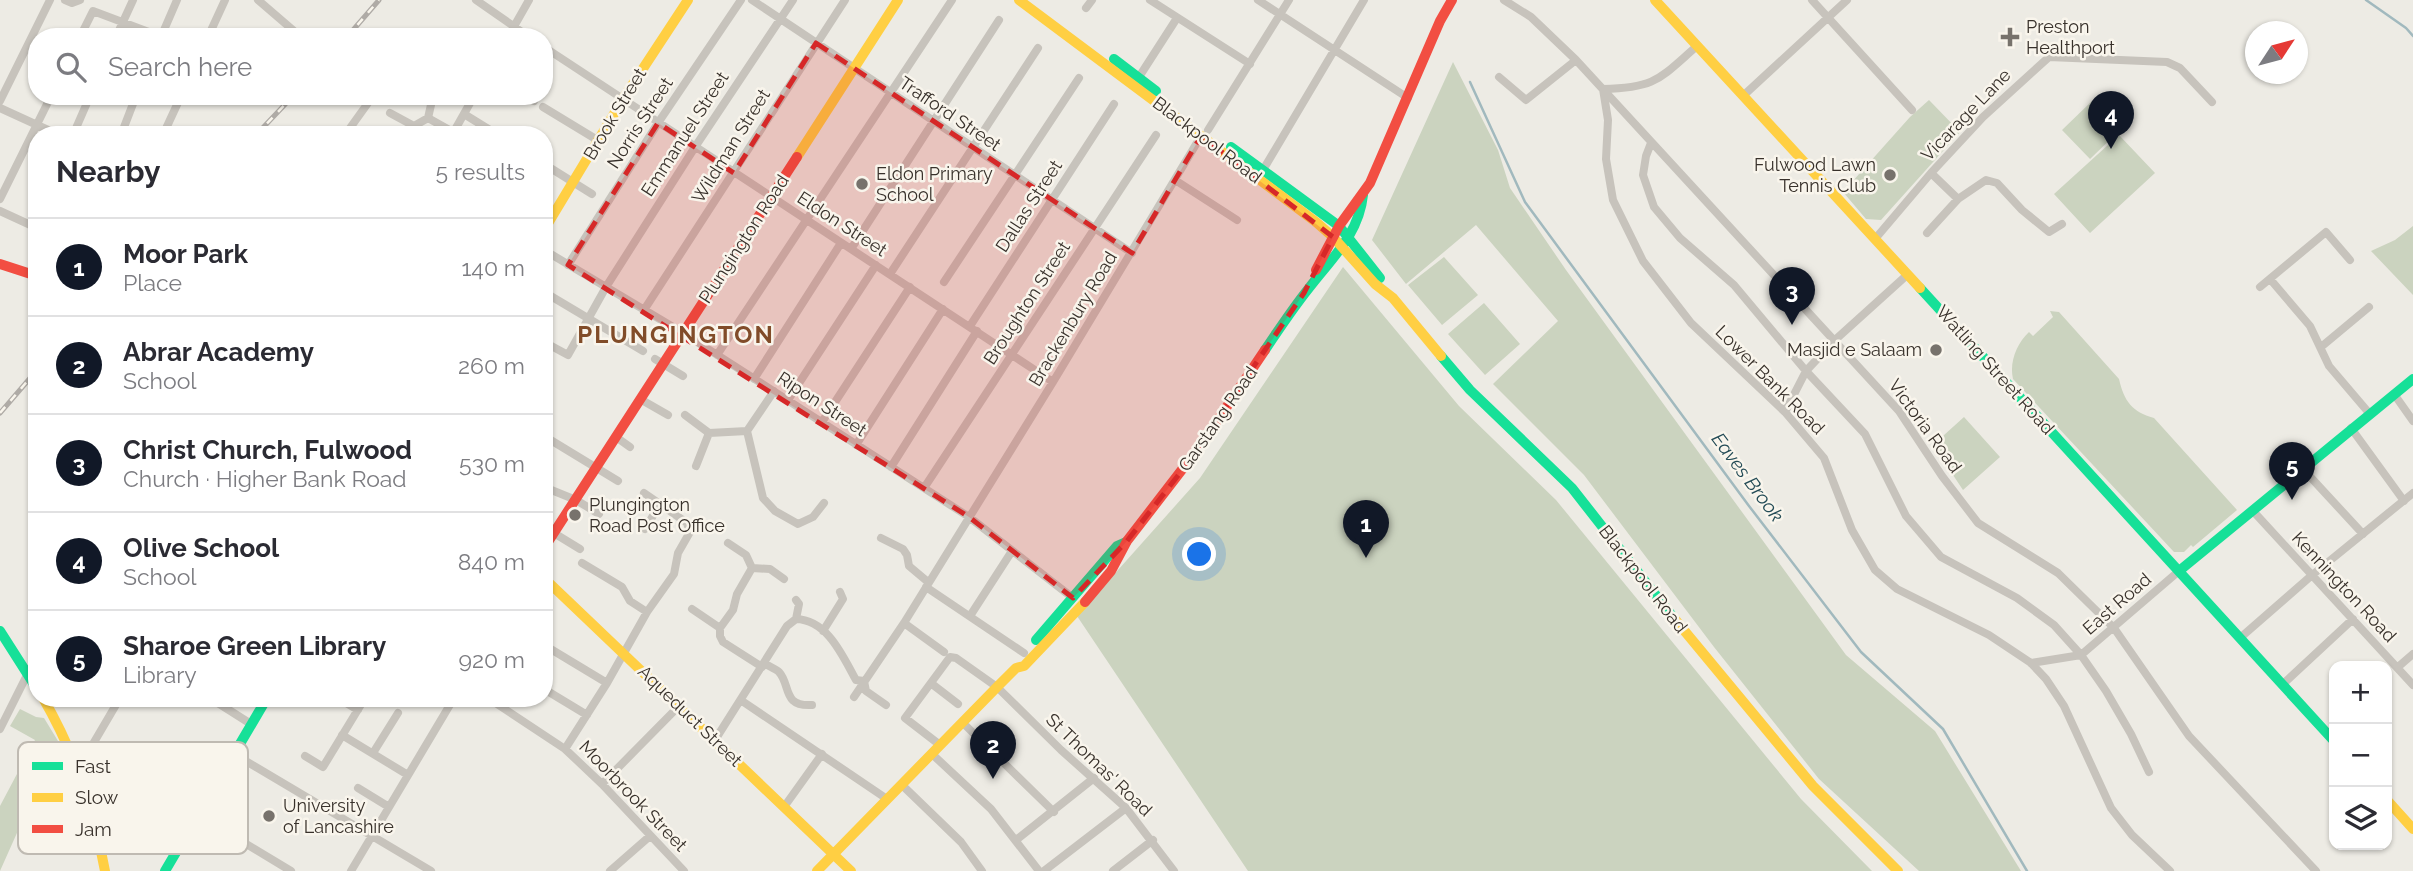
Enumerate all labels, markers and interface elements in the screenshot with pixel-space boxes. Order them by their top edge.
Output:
place label: Preston Healthport [2026,16,2115,58]
north arrow [2245,21,2308,84]
marker: Preston Healthport [2000,27,2020,47]
search box [28,28,553,105]
icon: search [52,48,90,86]
text: Search here [108,52,252,82]
street label: Brook Street [579,64,650,163]
street label: Vicarage Lane [1917,64,2015,165]
street label: Emmanuel Street [636,67,733,200]
street label: Trafford Street [895,72,1005,155]
street label: Norris Street [602,73,677,172]
street label: Wildman Street [687,85,774,207]
pin: 4 [2088,91,2134,149]
street label: Blackpool Road [1149,92,1266,187]
text: Nearby [56,154,160,189]
place label: Fulwood Lawn Tennis Club [1754,154,1876,196]
street label: Dallas Street [991,156,1066,256]
text: 5 results [436,158,525,185]
place label: Eldon Primary School [876,163,993,205]
marker: Fulwood Lawn Tennis Club [1882,167,1898,183]
street label: Plungington Road [694,171,793,307]
marker: Eldon Primary School [854,176,870,192]
street label: Eldon Street [793,187,891,260]
street label: Broughton Street [979,237,1074,368]
text: Moor Park [123,239,248,269]
street label: Brackenbury Road [1024,248,1121,390]
text: 1 [73,254,85,281]
text: 140 m [462,254,525,281]
pin: 3 [1769,267,1815,325]
text: Place [123,269,182,296]
street label: Watling Street Road [1932,301,2059,439]
district label: PLUNGINGTON [577,320,775,349]
street label: Lower Bank Road [1711,321,1829,439]
text: Abrar Academy [123,337,314,367]
place label: Masjid e Salaam [1787,339,1922,360]
marker: Masjid e Salaam [1928,342,1944,358]
text: 2 [73,352,85,379]
text: 260 m [458,352,525,379]
street label: Garstang Road [1174,362,1261,475]
text: School [123,367,197,394]
street label: Ripon Street [774,367,871,440]
street label: Victoria Road [1884,375,1966,477]
water label: Eaves Brook [1707,428,1789,526]
text: Christ Church, Fulwood [123,435,412,465]
pin: 5 [2269,442,2315,500]
text: 3 [73,450,85,477]
text: 530 m [459,450,525,477]
text: Church · Higher Bank Road [123,465,407,492]
place label: Plungington Road Post Office [589,494,725,536]
pin: 1 [1343,500,1389,558]
marker: Plungington Road Post Office [567,507,583,523]
street label: Blackpool Road [1595,521,1692,637]
street label: Kennington Road [2288,527,2401,646]
text: Olive School [123,533,279,563]
your location [1182,537,1216,571]
text: 4 [72,548,86,575]
text: 840 m [458,548,525,575]
text: School [123,563,197,590]
street label: East Road [2078,568,2155,639]
text: Sharoe Green Library [123,631,386,661]
text: 5 [73,646,85,673]
text: 920 m [458,646,525,673]
text: Library [123,661,197,688]
street label: Aqueduct Street [634,661,747,771]
map controls [2329,661,2392,850]
button: + [2329,661,2392,724]
street label: St Thomas' Road [1042,709,1157,820]
pin: 2 [970,721,1016,779]
button: − [2329,724,2392,787]
street label: Moorbrook Street [575,736,692,855]
legend [18,742,248,854]
text: Fast [75,755,111,777]
text: Slow [75,786,119,808]
button: layers [2329,787,2392,850]
place label: University of Lancashire [283,795,394,837]
marker: University of Lancashire [261,808,277,824]
text: Jam [75,818,112,840]

